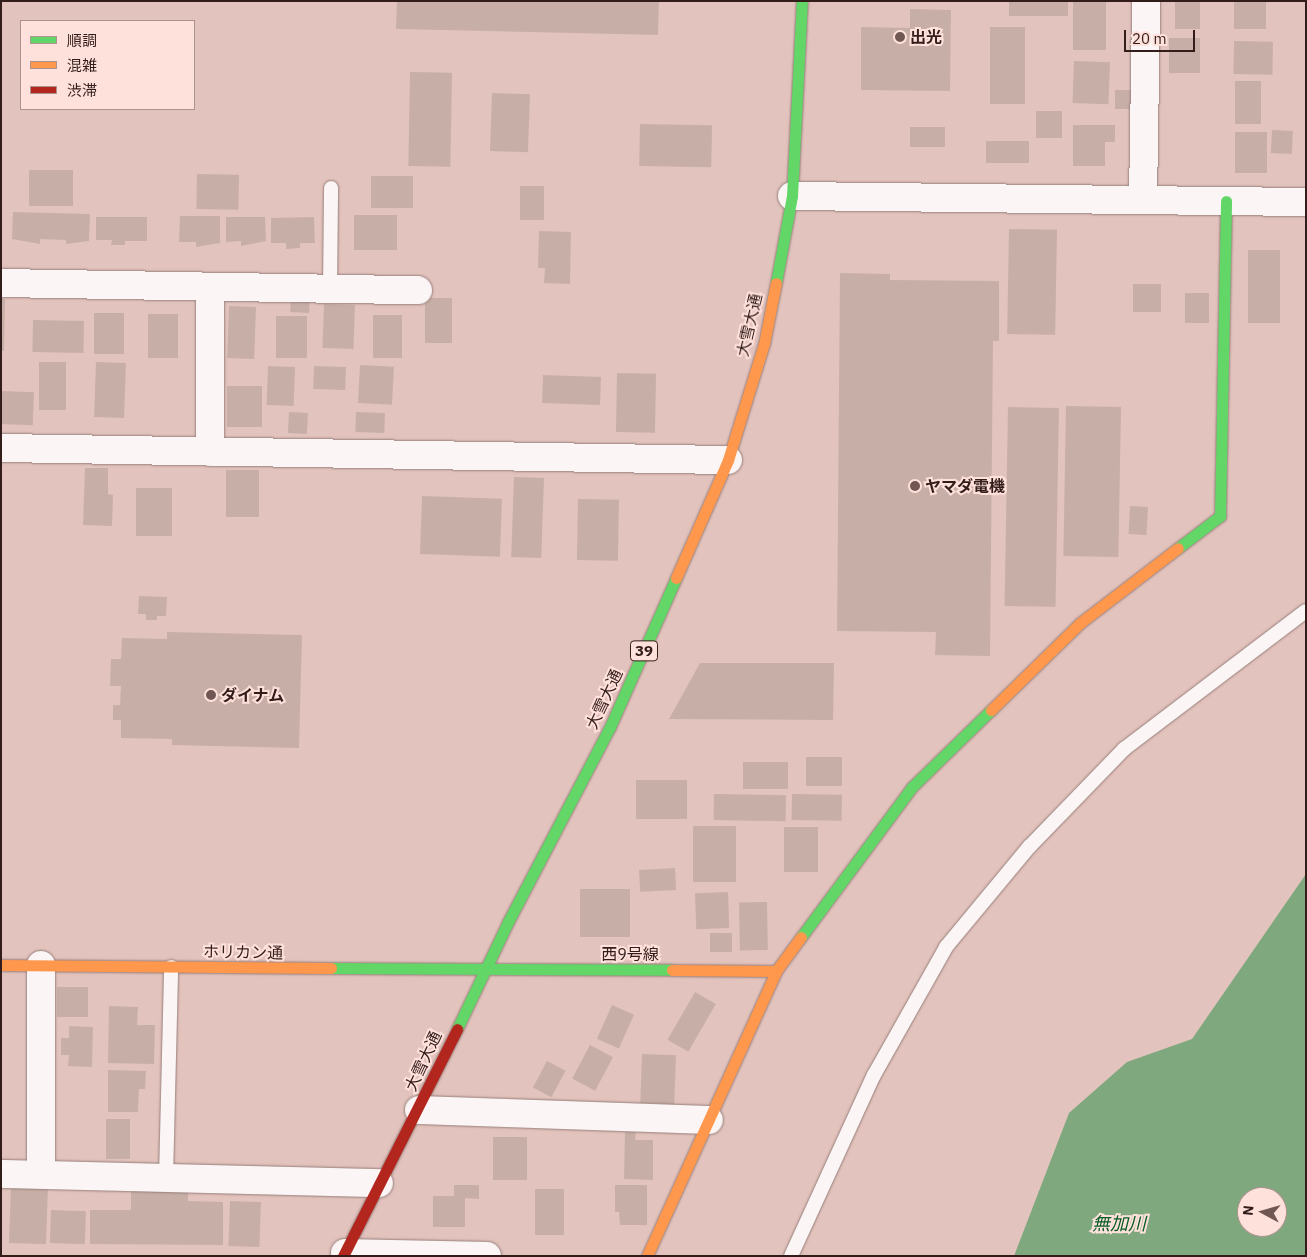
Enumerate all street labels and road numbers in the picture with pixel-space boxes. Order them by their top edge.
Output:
street label: 大雪大通 [732,292,766,358]
road number: 39 [629,638,659,664]
street label: 大雪大通 [582,666,626,732]
street label: ホリカン通 [203,942,283,962]
street label: 西9号線 [601,944,659,964]
street label: 大雪大通 [401,1028,445,1094]

